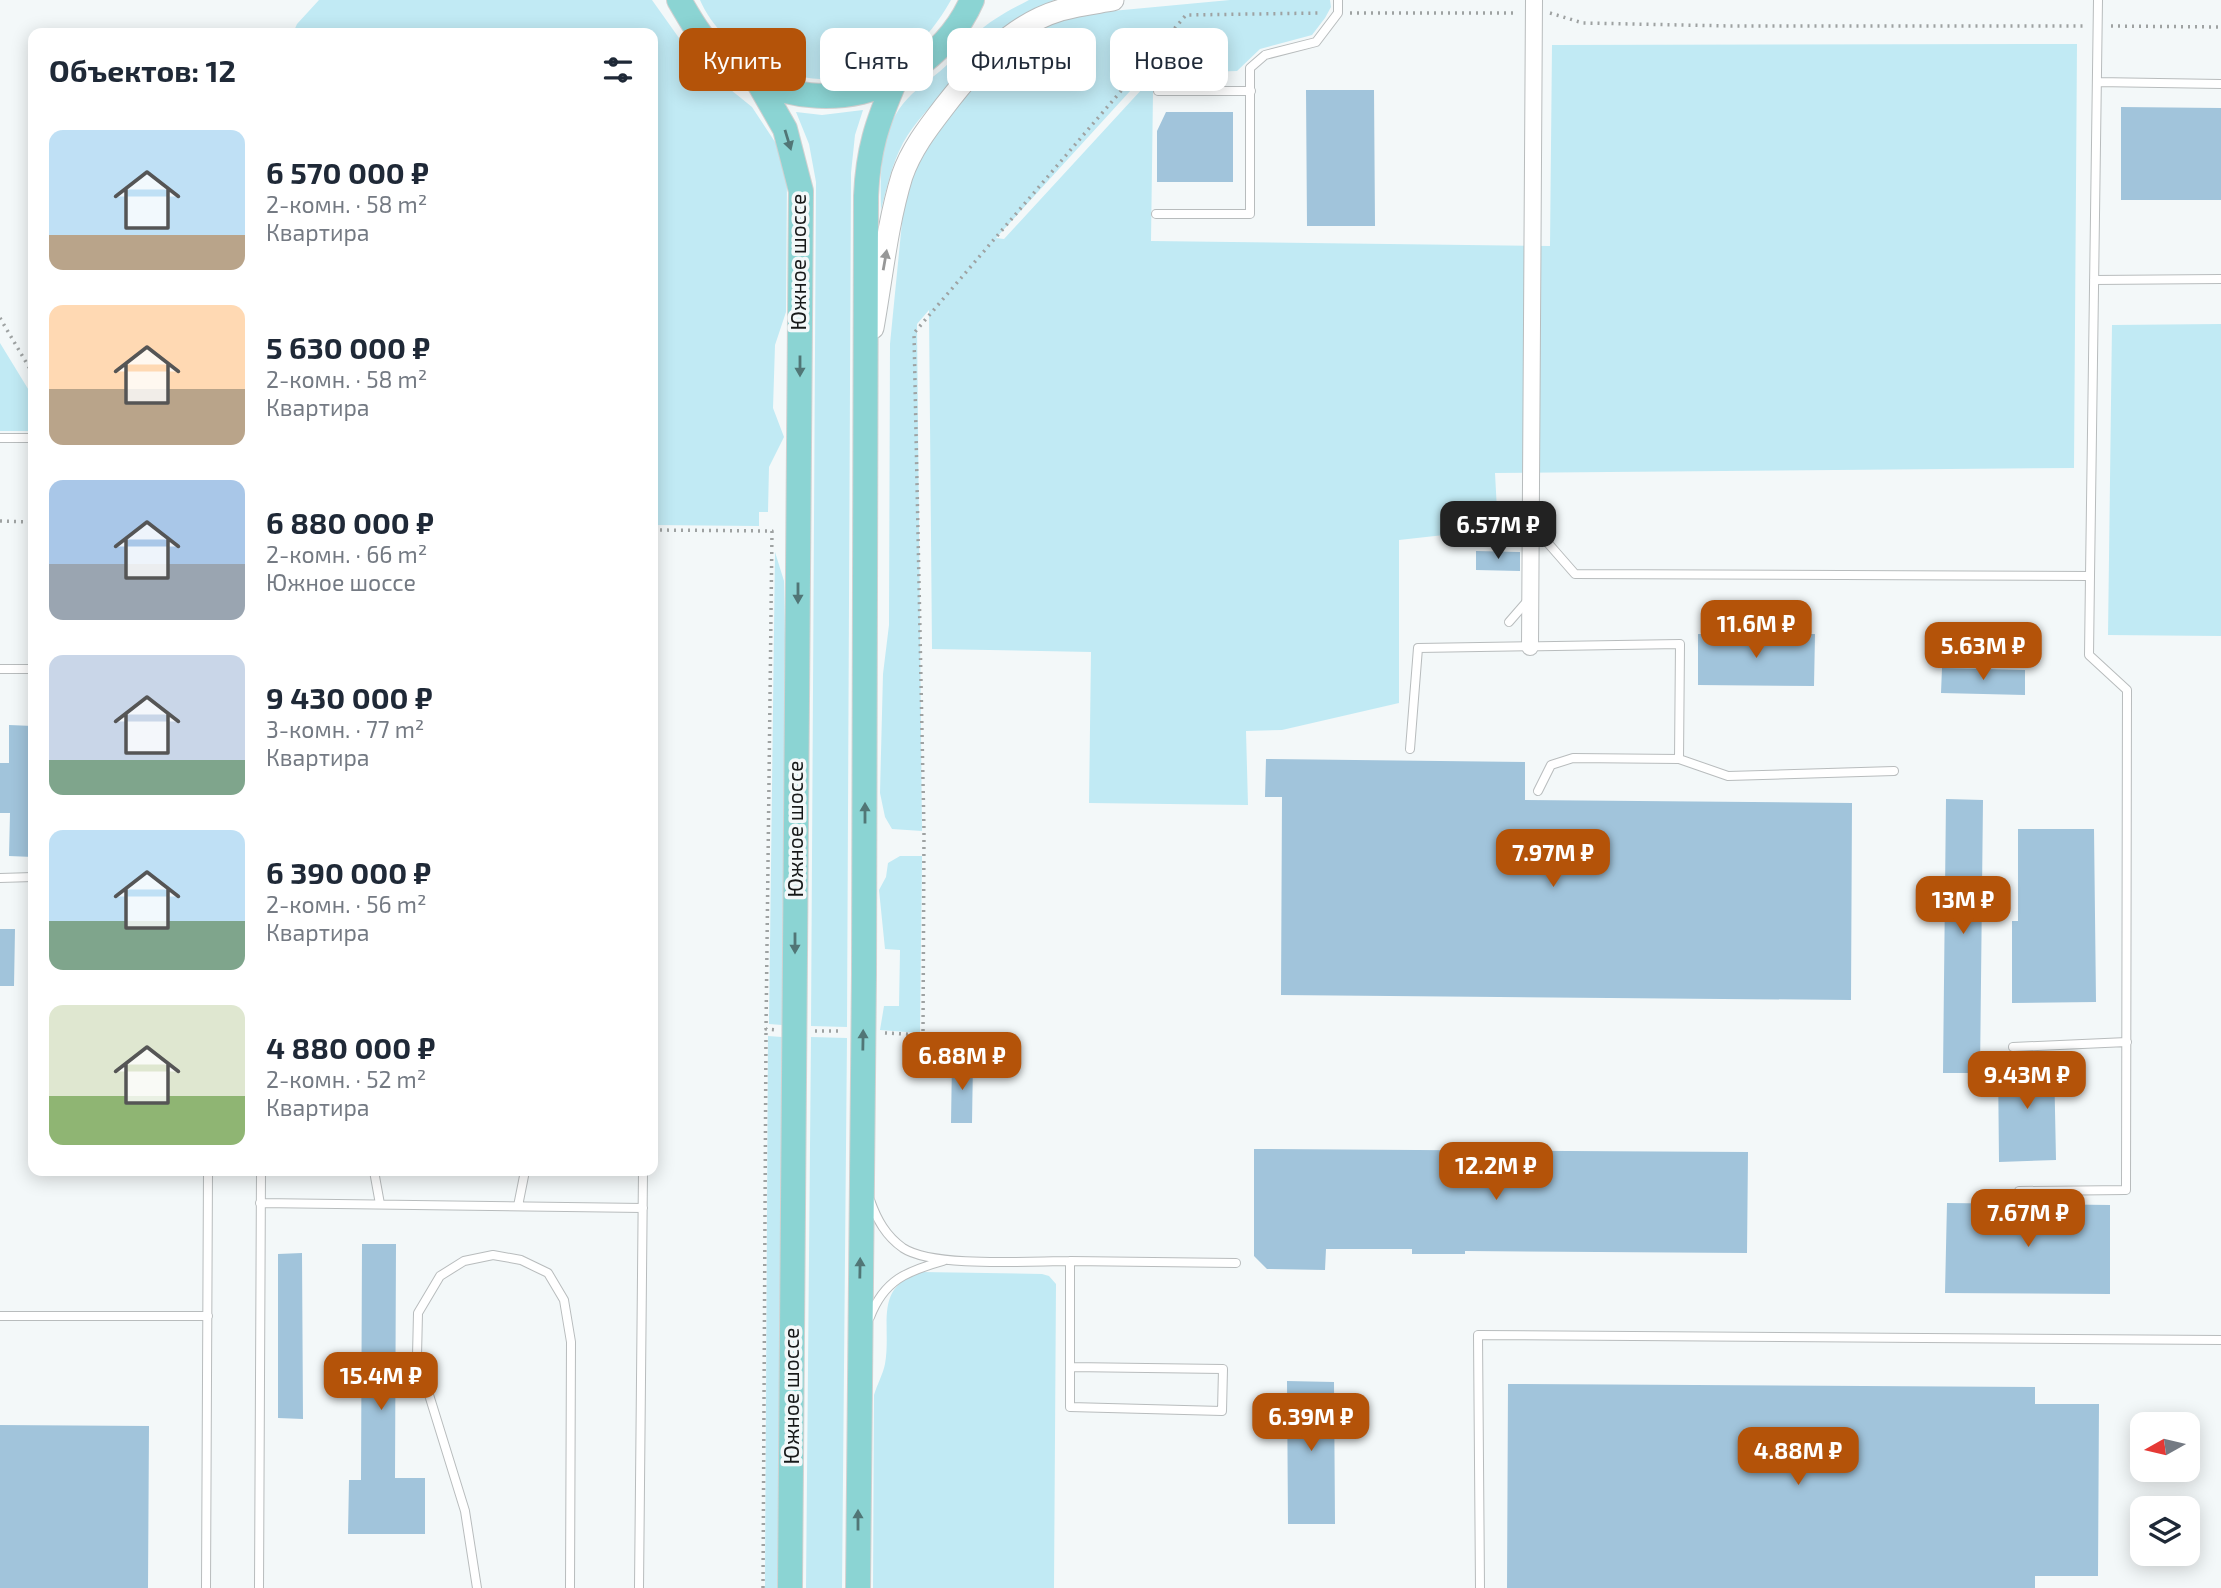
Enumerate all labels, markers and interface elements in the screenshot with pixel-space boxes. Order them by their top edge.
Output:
chip: Купить [679,28,806,91]
chip: Снять [820,28,933,91]
chip: Фильтры [947,28,1096,91]
chip: Новое [1110,28,1228,91]
icon: filters [599,51,637,89]
text: Объектов: 12 [49,52,236,88]
one-way arrow [784,130,794,151]
text: 6 570 000 ₽ [266,154,429,190]
icon: home [105,158,189,242]
text: 2-комн. · 58 m² [266,190,427,218]
street label: Южное шоссе [785,194,810,330]
text: Квартира [266,218,370,246]
one-way arrow [880,248,891,270]
text: 5 630 000 ₽ [266,329,430,365]
icon: home [105,333,189,417]
one-way arrow [794,355,805,377]
text: 2-комн. · 58 m² [266,365,427,393]
text: Квартира [266,393,370,421]
pin: 6.57M ₽ [1433,502,1563,561]
text: 6 880 000 ₽ [266,504,434,540]
icon: home [105,508,189,592]
text: 6.57M ₽ [1456,510,1540,538]
text: 2-комн. · 66 m² [266,540,427,568]
text: Южное шоссе [266,568,416,596]
one-way arrow [792,583,804,605]
pin: 11.6M ₽ [1691,600,1821,660]
text: 11.6M ₽ [1717,609,1795,637]
pin: 5.63M ₽ [1918,622,2048,682]
text: 5.63M ₽ [1941,631,2025,659]
text: 9 430 000 ₽ [266,679,433,715]
icon: home [105,683,189,767]
text: 3-комн. · 77 m² [266,715,424,743]
text: Квартира [266,743,370,771]
street label: Южное шоссе [782,761,807,897]
one-way arrow [859,802,871,824]
pin: 7.97M ₽ [1488,830,1618,889]
text: 7.97M ₽ [1512,838,1594,866]
text: 6 390 000 ₽ [266,854,431,890]
icon: home [105,858,189,942]
pin: 13M ₽ [1914,876,2012,936]
text: 13M ₽ [1932,885,1994,913]
text: 2-комн. · 56 m² [266,890,426,918]
text: Квартира [266,918,370,946]
one-way arrow [789,933,801,955]
text: 4 880 000 ₽ [266,1029,435,1065]
one-way arrow [857,1029,869,1051]
pin: 6.88M ₽ [897,1032,1027,1092]
icon: home [105,1033,189,1117]
text: 6.88M ₽ [918,1041,1006,1069]
pin: 9.43M ₽ [1962,1052,2092,1111]
text: 9.43M ₽ [1984,1060,2070,1088]
text: 2-комн. · 52 m² [266,1065,426,1093]
text: Квартира [266,1093,370,1121]
pin: 12.2M ₽ [1431,1142,1561,1202]
text: 12.2M ₽ [1455,1151,1537,1179]
pin: 7.67M ₽ [1963,1190,2093,1249]
text: 7.67M ₽ [1987,1198,2069,1226]
one-way arrow [854,1257,866,1279]
street label: Южное шоссе [778,1328,803,1464]
pin: 15.4M ₽ [316,1352,446,1412]
text: 15.4M ₽ [340,1361,422,1389]
pin: 6.39M ₽ [1246,1394,1376,1453]
text: 6.39M ₽ [1268,1402,1354,1430]
north arrow [2130,1412,2200,1482]
map controls [2130,1412,2200,1566]
pin: 4.88M ₽ [1733,1428,1863,1487]
text: 4.88M ₽ [1754,1436,1842,1464]
button: layers [2130,1496,2200,1566]
one-way arrow [852,1509,864,1531]

